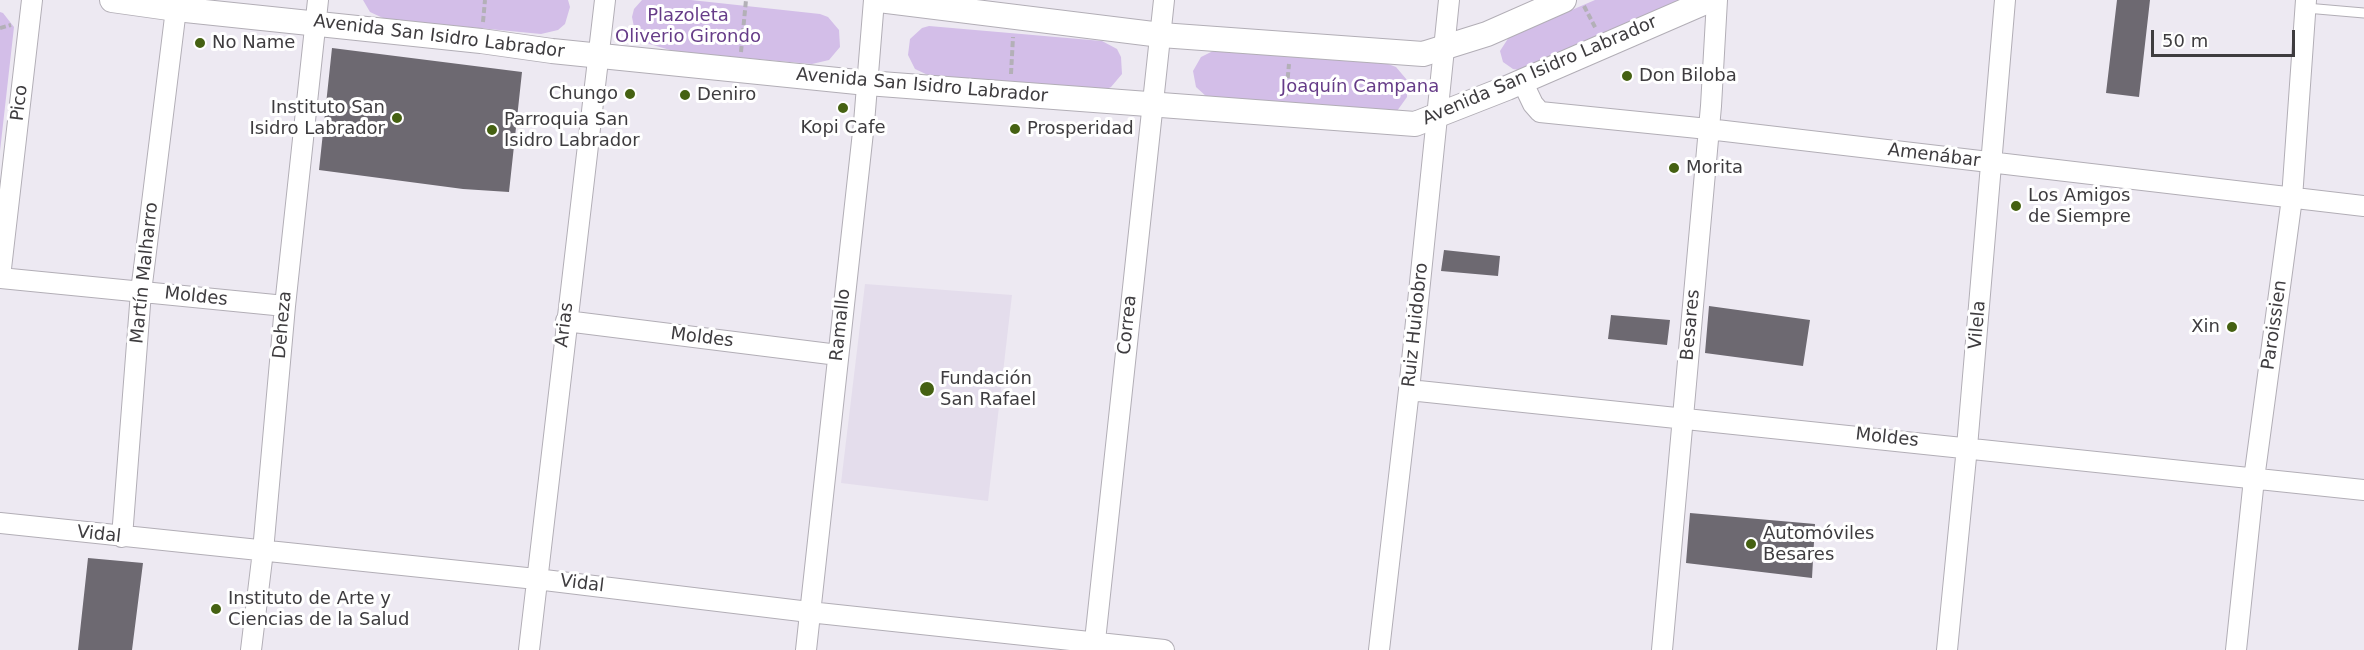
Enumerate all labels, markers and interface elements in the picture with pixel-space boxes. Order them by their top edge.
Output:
park label: Plazoleta Oliverio Girondo [615,5,761,48]
street label: Avenida San Isidro Labrador [312,11,566,63]
street label: Avenida San Isidro Labrador [1419,12,1661,130]
scale bar [2154,18,2298,56]
text: 50 m [2162,30,2208,51]
place label: No Name [212,32,295,54]
marker: No Name [193,36,207,50]
street label: Avenida San Isidro Labrador [795,64,1049,108]
place label: Don Biloba [1639,65,1737,87]
marker: Don Biloba [1620,69,1634,83]
park label: Joaquín Campana [1281,76,1439,98]
place label: Chungo [549,83,618,105]
street label: Pico [7,84,33,122]
place label: Deniro [697,84,756,106]
marker: Chungo [623,87,637,101]
marker: Deniro [678,88,692,102]
place label: Instituto San Isidro Labrador [249,97,385,140]
marker: Kopi Cafe [836,101,850,115]
place label: Parroquia San Isidro Labrador [504,109,640,152]
marker: Instituto San Isidro Labrador [390,111,404,125]
place label: Kopi Cafe [800,117,886,139]
place label: Prosperidad [1027,118,1134,140]
marker: Prosperidad [1008,122,1022,136]
marker: Parroquia San Isidro Labrador [485,123,499,137]
street label: Amenábar [1886,140,1982,172]
place label: Morita [1686,157,1743,179]
marker: Morita [1667,161,1681,175]
place label: Los Amigos de Siempre [2028,185,2131,228]
marker: Los Amigos de Siempre [2009,199,2023,213]
street label: Martín Malharro [127,201,163,345]
street label: Ruiz Huidobro [1399,262,1433,388]
street label: Paroissien [2258,279,2292,371]
street label: Moldes [163,283,229,311]
street label: Ramallo [826,288,856,362]
street label: Besares [1677,289,1705,361]
street label: Deheza [269,290,297,360]
street label: Correa [1114,294,1142,356]
street label: Vilela [1965,300,1991,350]
street label: Arias [552,301,578,349]
place label: Xin [2191,316,2220,338]
marker: Xin [2225,320,2239,334]
street label: Moldes [669,323,735,353]
place label: Fundación San Rafael [940,368,1036,410]
marker: Fundación San Rafael [918,380,936,398]
street label: Moldes [1854,424,1920,452]
street label: Vidal [76,522,122,548]
place label: Automóviles Besares [1763,523,1874,566]
marker: Automóviles Besares [1744,537,1758,551]
street label: Vidal [559,571,605,597]
place label: Instituto de Arte y Ciencias de la Salud [228,588,409,630]
marker: Instituto de Arte y Ciencias de la Salud [209,602,223,616]

